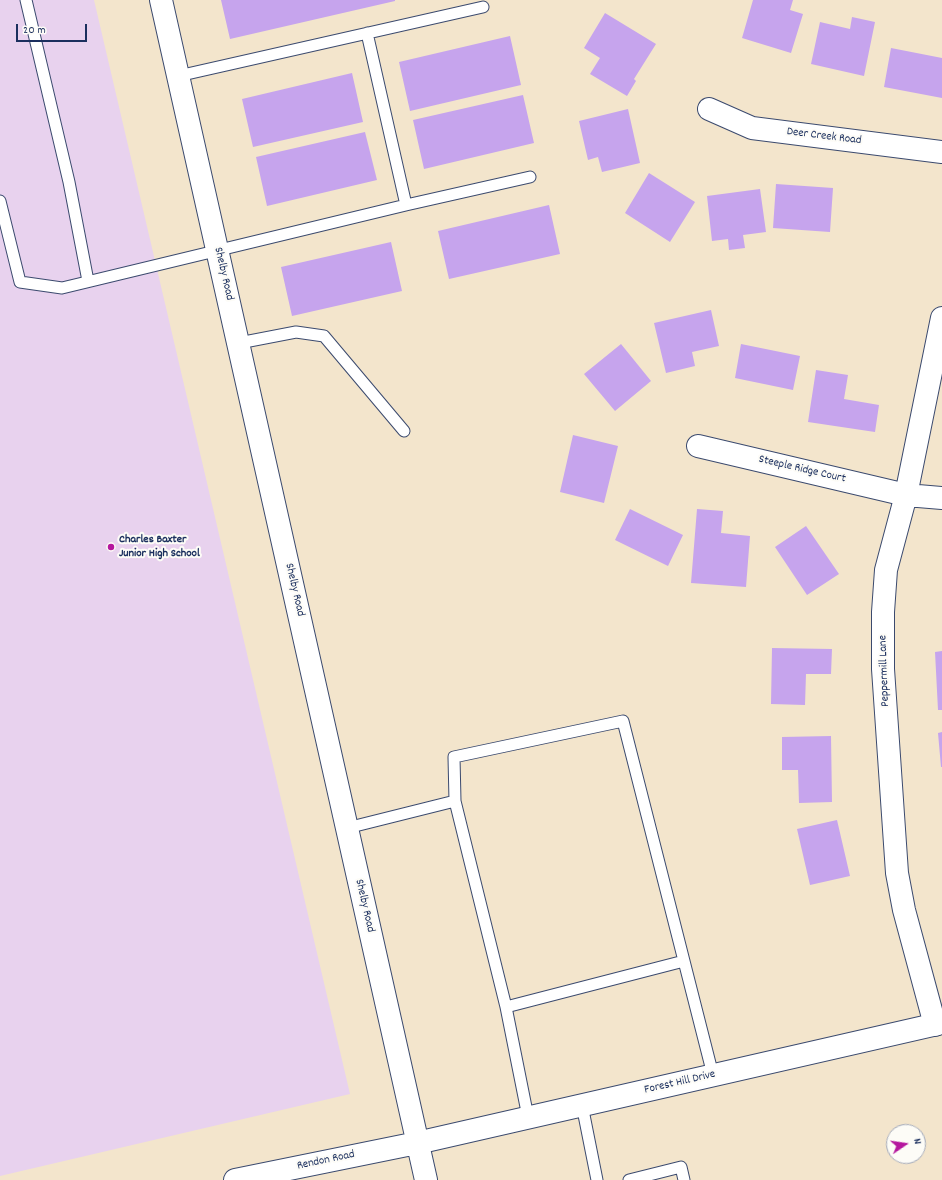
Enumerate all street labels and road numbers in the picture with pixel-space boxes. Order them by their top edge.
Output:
street label: Deer Creek Road [786,125,862,149]
street label: Shelby Road [210,246,236,302]
street label: Steeple Ridge Court [757,453,847,487]
street label: Shelby Road [281,562,307,618]
street label: Peppermill Lane [877,635,893,707]
street label: Shelby Road [351,878,377,934]
street label: Forest Hill Drive [643,1068,717,1098]
street label: Rendon Road [296,1148,356,1174]

